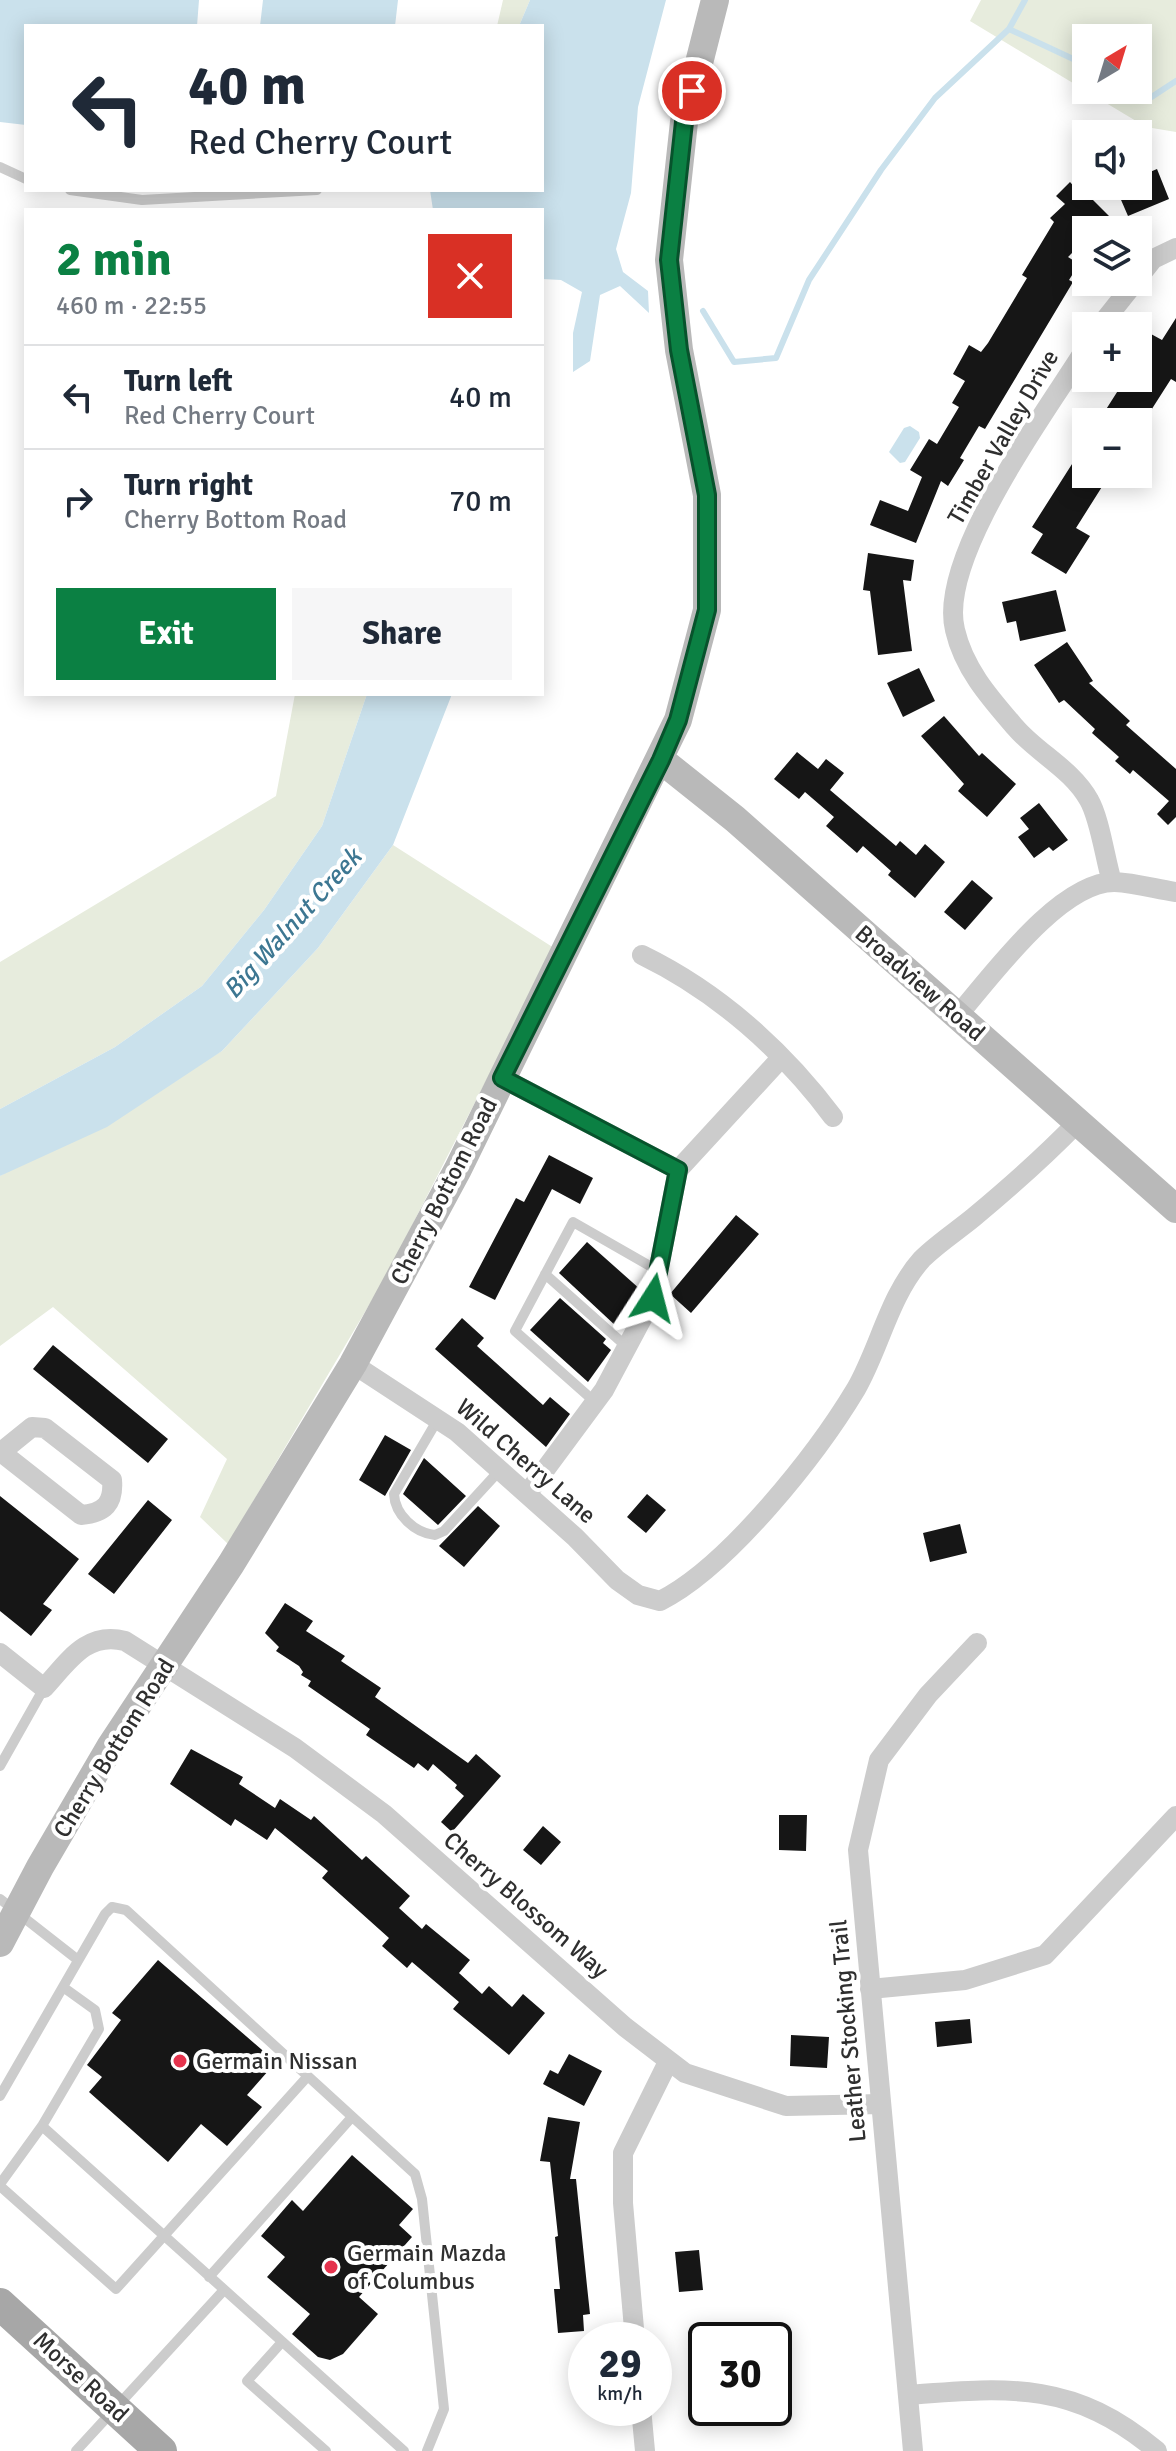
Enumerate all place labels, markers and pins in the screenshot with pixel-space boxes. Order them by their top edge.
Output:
pin [658,57,726,125]
place label: Germain Nissan [196,2046,358,2076]
marker: Germain Nissan [171,2052,189,2070]
place label: Germain Mazda of Columbus [347,2238,507,2296]
marker: Germain Mazda of Columbus [322,2258,340,2276]

